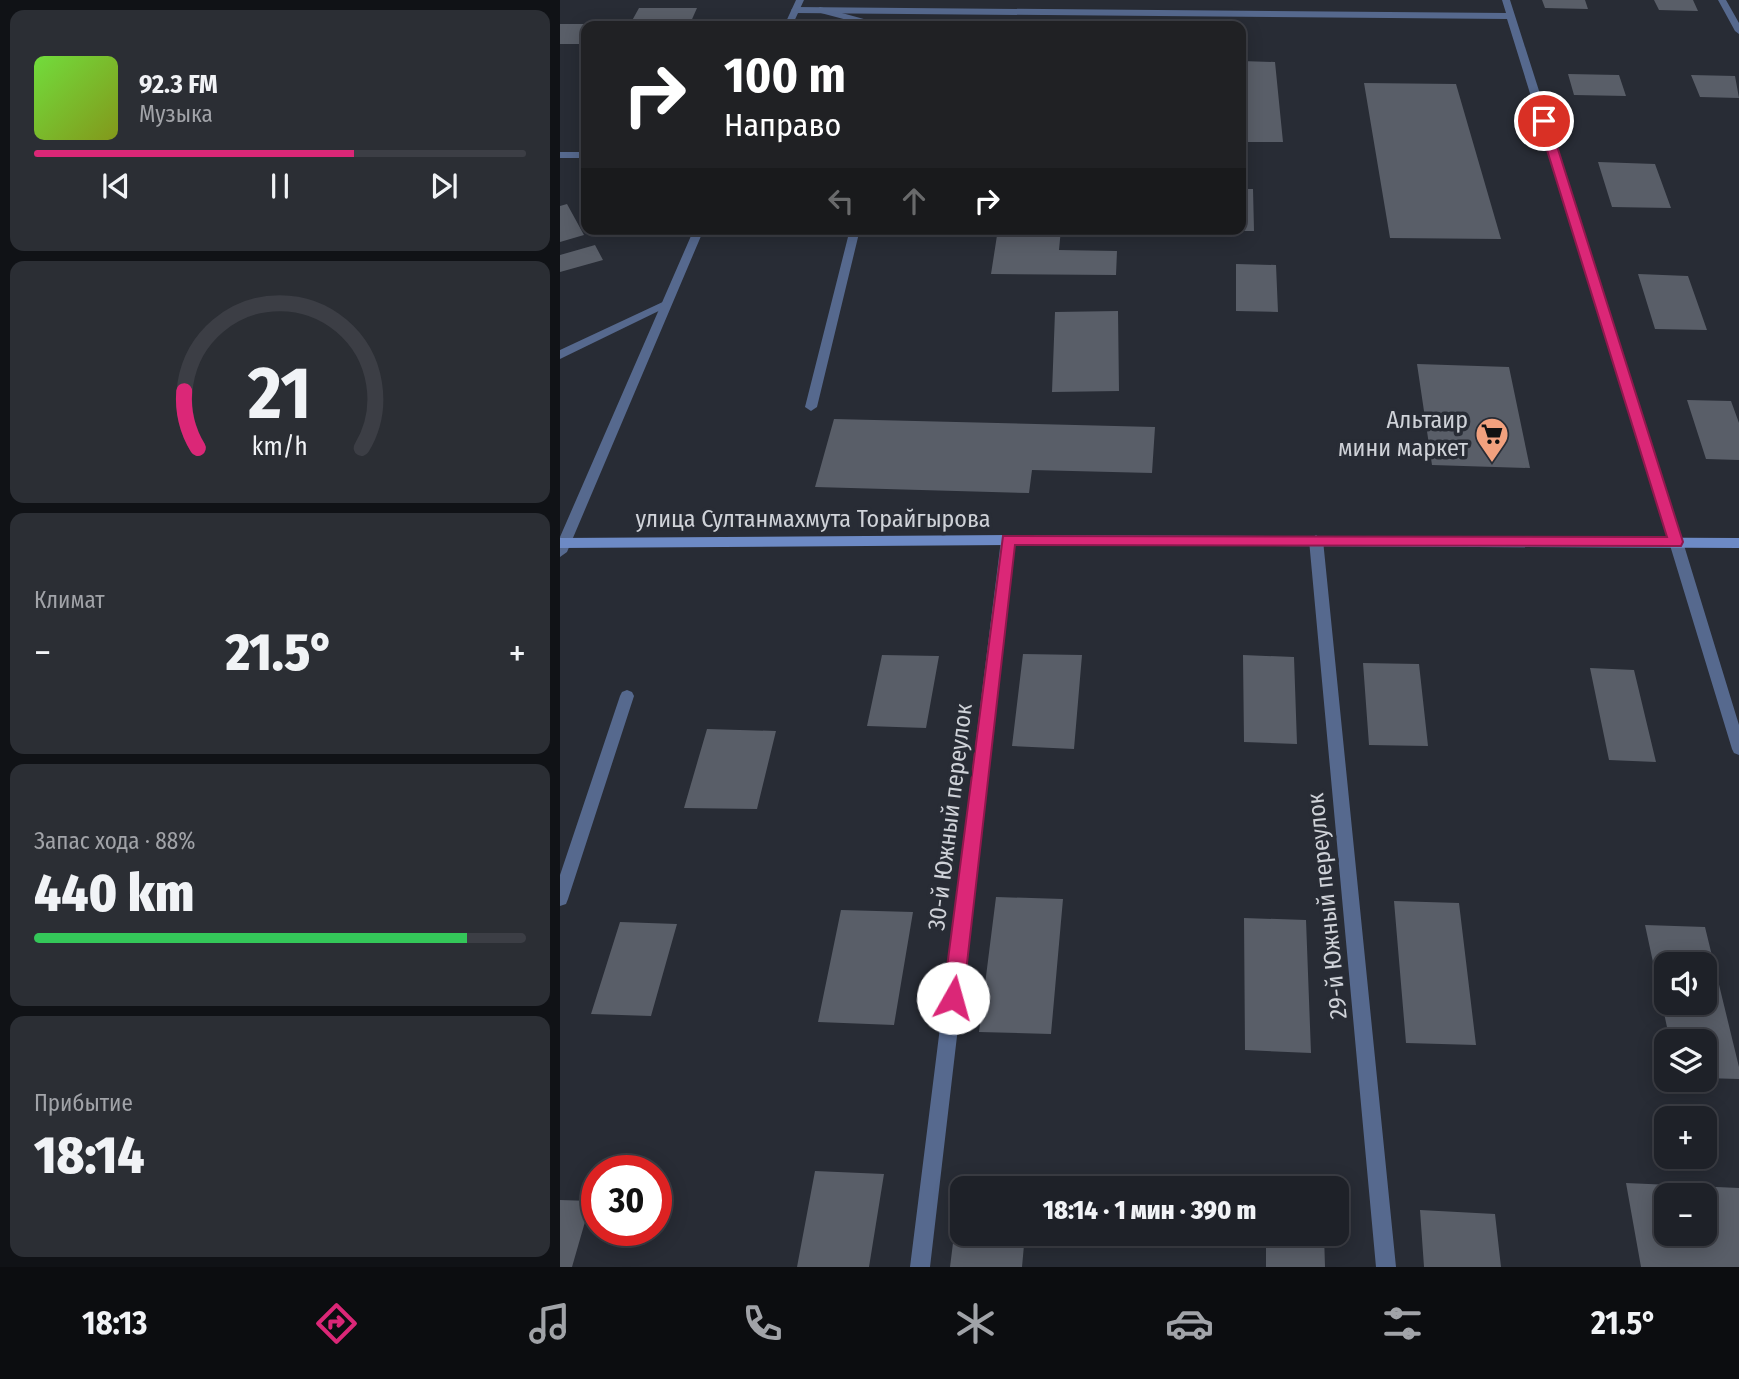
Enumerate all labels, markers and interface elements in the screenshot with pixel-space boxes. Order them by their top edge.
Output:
text: 100 m [724,46,846,105]
icon: right [609,49,700,140]
text: 92.3 FM [139,69,218,100]
pin [1514,91,1574,151]
text: Музыка [139,100,213,128]
icon: arrive [1525,102,1563,140]
text: Направо [724,106,841,144]
icon: previous [97,167,135,205]
icon: pause [261,167,299,205]
icon: next [425,167,463,205]
icon: left [822,182,860,220]
icon: ahead [895,182,933,220]
icon: right [968,182,1006,220]
text: 21 [247,351,312,438]
place label: Альтаир мини маркет [1338,406,1468,462]
supermarket icon: Альтаир мини маркет [1473,415,1511,464]
text: km/h [252,432,308,462]
street label: улица Султанмахмута Торайгырова [635,505,991,533]
text: Климат [34,586,105,614]
text: 21.5° [226,621,334,684]
text: − [34,630,51,676]
text: + [509,630,526,676]
street label: 30-й Южный переулок [922,701,978,932]
street label: 29-й Южный переулок [1301,791,1353,1020]
text: Запас хода · 88% [34,827,195,855]
text: 440 km [34,862,194,925]
map controls [1654,952,1717,1246]
button: sound [1654,952,1717,1015]
position arrow [916,961,990,1035]
button: layers [1654,1029,1717,1092]
text: Прибытие [34,1089,133,1117]
button: + [1654,1106,1717,1169]
text: 18:14 [34,1124,145,1187]
speed limit sign: 30 [581,1155,672,1246]
button: − [1654,1183,1717,1246]
text: 18:14 · 1 мин · 390 m [1043,1195,1256,1226]
icon: directions [312,1299,361,1348]
icon: music [525,1299,574,1348]
icon: phone [738,1299,787,1348]
icon: climate [951,1299,1000,1348]
icon: car [1165,1299,1214,1348]
icon: filters [1378,1299,1427,1348]
text: 18:13 [82,1304,147,1342]
text: 21.5° [1591,1304,1657,1342]

